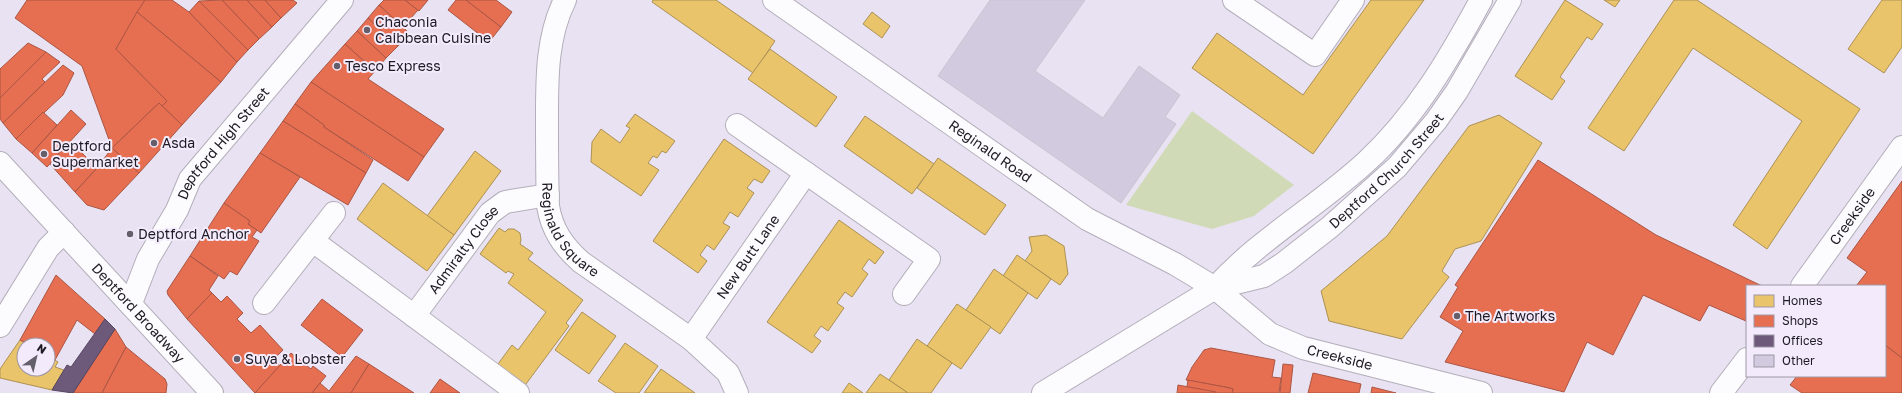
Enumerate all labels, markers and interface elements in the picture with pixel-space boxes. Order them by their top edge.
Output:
place label: Chaconia Caibbean Cuisine [375,13,491,46]
marker: Chaconia Caibbean Cuisine [362,25,372,35]
place label: Tesco Express [345,57,441,74]
marker: Tesco Express [332,61,342,71]
street label: Deptford High Street [173,83,273,202]
street label: Deptford Church Street [1325,110,1447,232]
street label: Reginald Road [946,116,1035,186]
place label: Asda [162,134,195,151]
place label: Deptford Supermarket [52,137,139,170]
marker: Asda [149,138,159,148]
marker: Deptford Supermarket [39,149,49,159]
street label: Reginald Square [539,182,603,280]
street label: Creekside [1825,184,1878,248]
street label: Admiralty Close [424,201,501,297]
street label: New Butt Lane [712,211,783,302]
place label: Deptford Anchor [138,225,250,242]
marker: Deptford Anchor [125,229,135,239]
street label: Deptford Broadway [89,259,189,366]
legend [1746,285,1886,377]
text: Homes [1782,293,1822,308]
place label: The Artworks [1465,307,1555,324]
marker: The Artworks [1452,311,1462,321]
text: Shops [1782,313,1818,328]
text: Offices [1782,333,1823,348]
north arrow [16,337,56,377]
street label: Creekside [1305,340,1374,373]
text: N [35,341,49,356]
place label: Suya & Lobster [245,350,346,367]
text: Other [1782,353,1815,368]
marker: Suya & Lobster [232,354,242,364]

